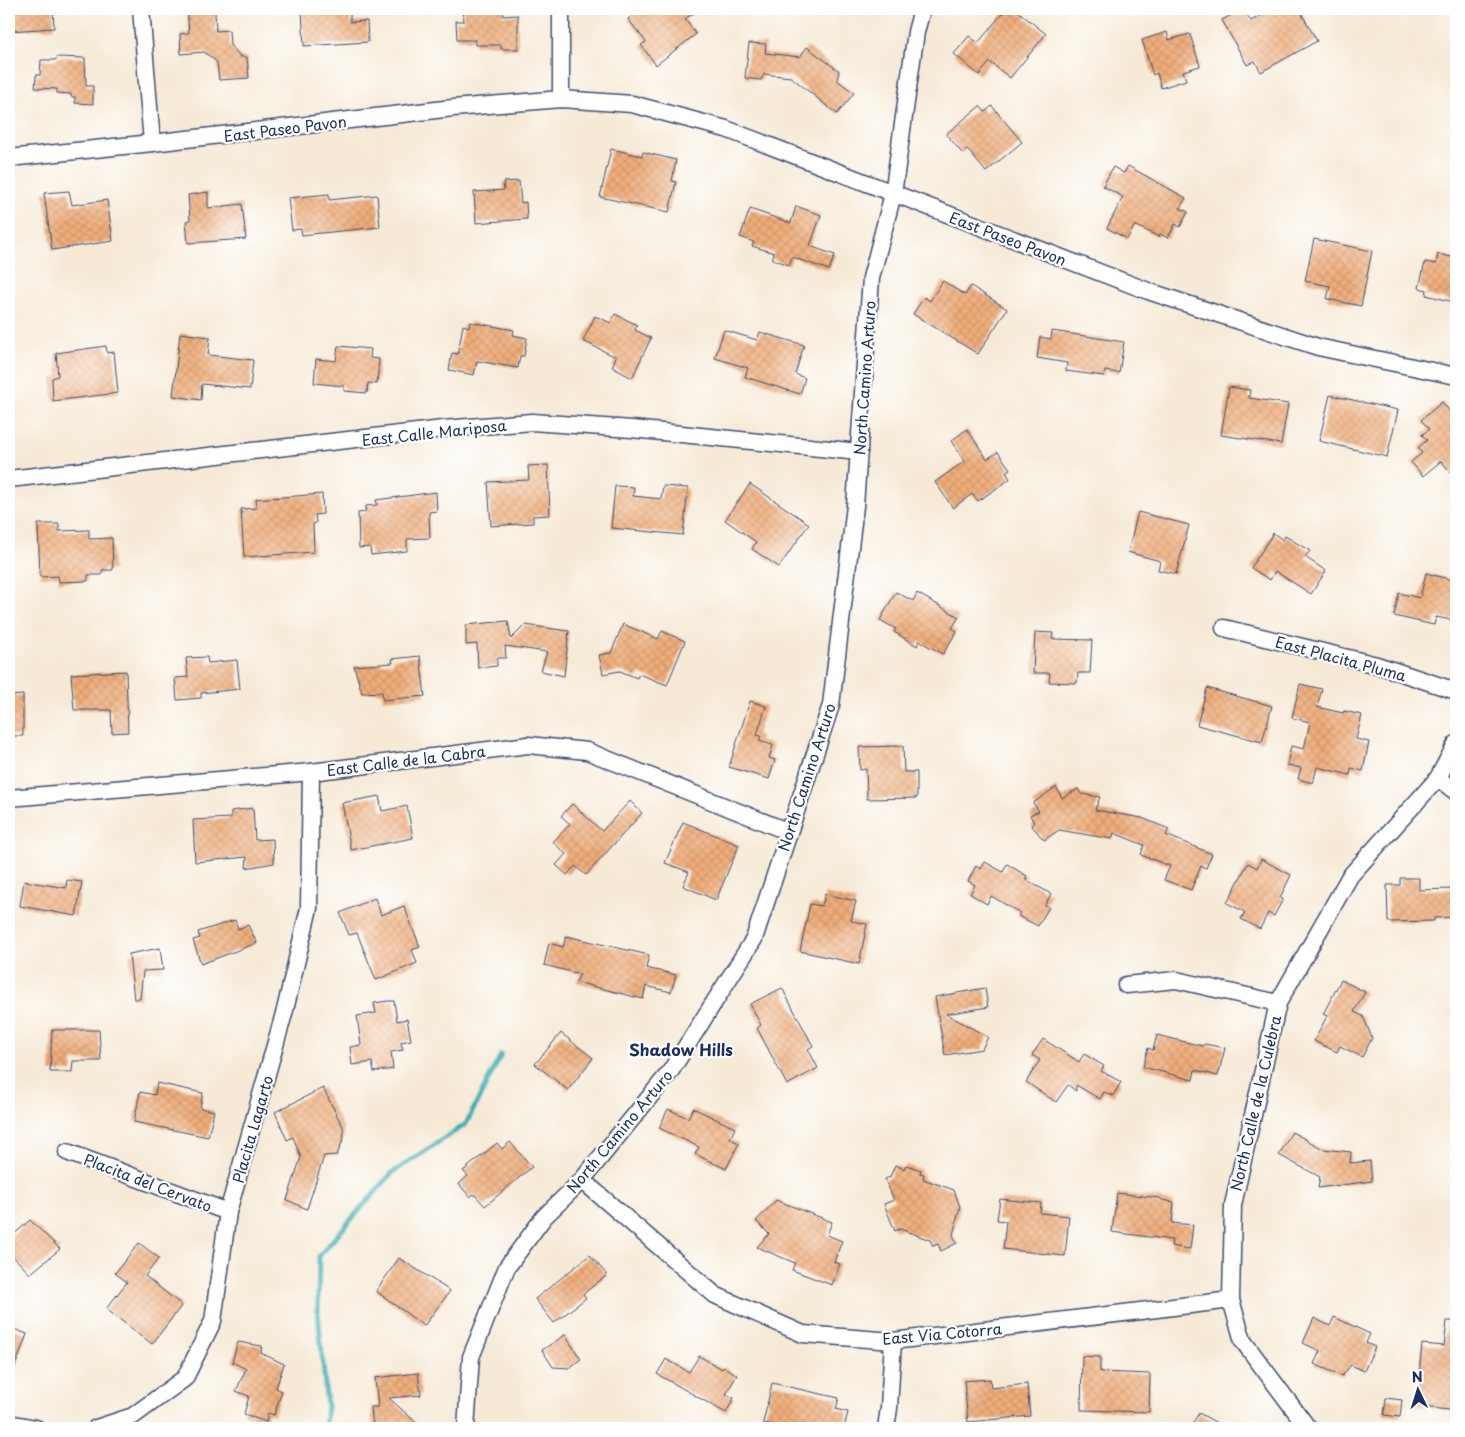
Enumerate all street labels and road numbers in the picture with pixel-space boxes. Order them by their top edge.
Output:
street label: East Paseo Pavon [222,109,348,147]
street label: East Paseo Pavon [946,205,1070,271]
street label: North Camino Arturo [847,300,881,456]
street label: East Calle Mariposa [361,413,508,451]
street label: East Placita Pluma [1273,629,1410,687]
street label: North Camino Arturo [771,700,841,854]
street label: East Calle de la Cabra [325,739,487,781]
street label: North Calle de la Culebra [1224,1012,1287,1193]
street label: North Camino Arturo [560,1064,678,1198]
street label: Placita Lagarto [226,1072,278,1186]
street label: Placita del Cervato [81,1147,215,1217]
street label: East Via Cotorra [881,1316,1003,1350]

